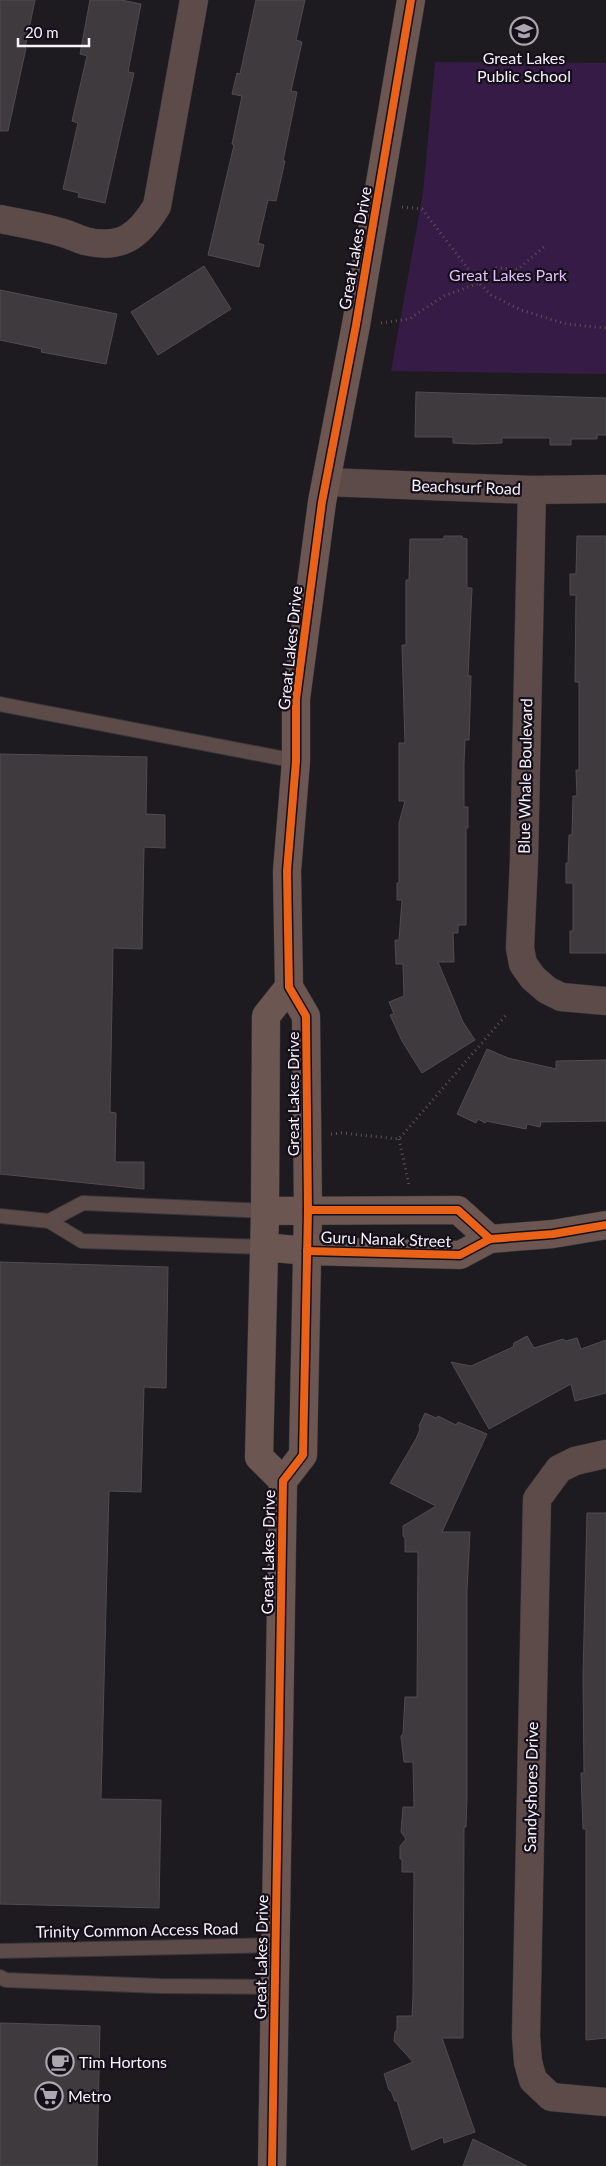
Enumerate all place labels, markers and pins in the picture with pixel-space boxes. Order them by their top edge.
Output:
school or university icon: Great Lakes Public School [509,16,539,46]
place label: Great Lakes Public School [477,48,571,85]
cafe icon: Tim Hortons [45,2047,75,2077]
place label: Tim Hortons [79,2052,167,2071]
supermarket icon: Metro [34,2081,64,2111]
place label: Metro [68,2086,111,2105]

